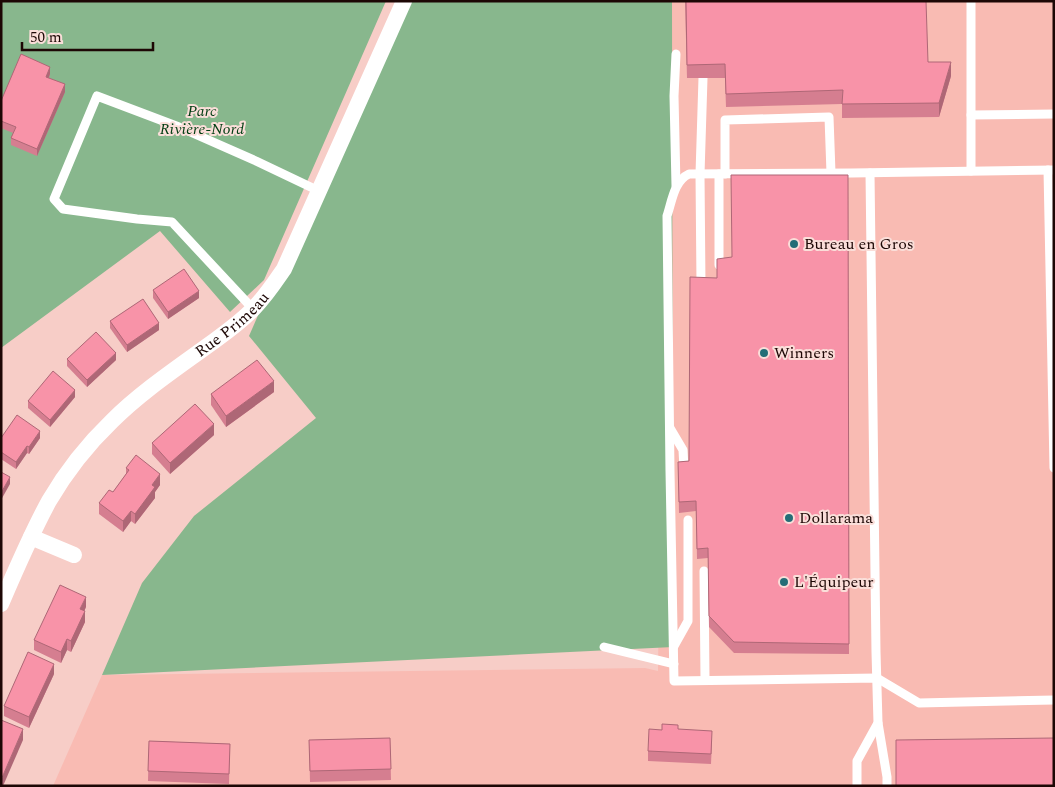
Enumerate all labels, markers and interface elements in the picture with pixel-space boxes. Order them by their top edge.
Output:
scale bar [22,20,154,52]
text: 50 m [30,26,62,49]
park label: Parc Rivière-Nord [160,99,244,141]
place label: Bureau en Gros [804,232,914,256]
marker: Bureau en Gros [788,238,800,250]
street label: Rue Primeau [190,287,275,363]
place label: Winners [774,341,834,365]
marker: Winners [758,347,770,359]
place label: Dollarama [799,506,873,530]
marker: Dollarama [783,512,795,524]
place label: L'Équipeur [794,570,874,594]
marker: L'Équipeur [778,576,790,588]

